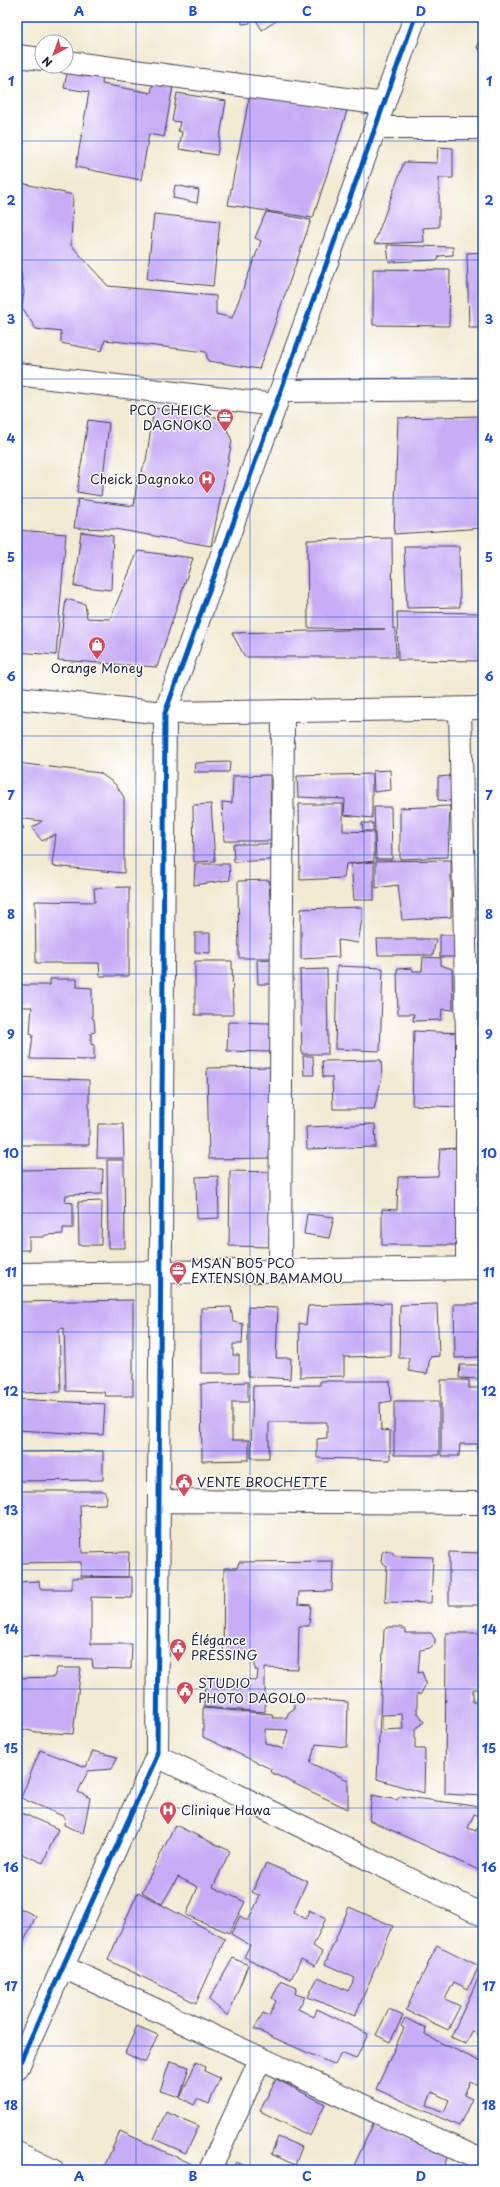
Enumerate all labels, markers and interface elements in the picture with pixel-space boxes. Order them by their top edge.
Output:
text: A [74,1,84,20]
text: B [189,1,198,20]
text: C [302,1,312,20]
text: D [416,1,426,20]
north arrow [34,34,74,74]
text: N [38,52,56,71]
text: 1 [8,71,14,90]
text: 1 [486,71,492,90]
text: 2 [6,190,16,209]
text: 2 [484,190,494,209]
text: 3 [7,309,16,328]
text: 3 [485,309,494,328]
place label: PCO CHEICK DAGNOKO [129,400,212,434]
office icon: PCO CHEICK DAGNOKO [215,407,235,432]
text: 4 [7,428,16,447]
text: 4 [485,428,494,447]
place label: Cheick Dagnoko [90,469,194,488]
hospital icon: Cheick Dagnoko [197,469,217,494]
text: 5 [7,547,15,566]
text: 5 [485,547,493,566]
shop icon: Orange Money [87,635,107,660]
place label: Orange Money [51,658,143,677]
text: 6 [6,666,16,685]
text: 6 [484,666,494,685]
text: 7 [7,785,15,804]
text: 7 [485,785,493,804]
text: 8 [7,904,15,923]
text: 8 [485,904,493,923]
text: 9 [7,1024,15,1043]
text: 9 [485,1024,493,1043]
text: 10 [3,1143,19,1162]
text: 10 [481,1143,497,1162]
place label: MSAN B05 PCO EXTENSION BAMAMOU [191,1253,343,1287]
office icon: MSAN B05 PCO EXTENSION BAMAMOU [168,1260,188,1285]
text: 11 [5,1262,17,1281]
text: 11 [483,1262,495,1281]
text: 12 [3,1381,19,1400]
text: 12 [481,1381,497,1400]
public building icon: VENTE BROCHETTE [174,1472,194,1497]
place label: VENTE BROCHETTE [197,1472,328,1491]
text: 13 [4,1500,19,1519]
text: 13 [482,1500,497,1519]
text: 14 [3,1619,19,1638]
text: 14 [481,1619,497,1638]
place label: Élégance PRESSING [191,1630,258,1664]
public building icon: Élégance PRESSING [168,1637,188,1662]
place label: STUDIO PHOTO DAGOLO [198,1673,306,1707]
public building icon: STUDIO PHOTO DAGOLO [175,1680,195,1705]
text: 15 [4,1738,18,1757]
text: 15 [482,1738,496,1757]
hospital icon: Clinique Hawa [158,1800,178,1825]
place label: Clinique Hawa [181,1800,271,1819]
text: 16 [3,1857,19,1876]
text: 16 [481,1857,497,1876]
text: 17 [4,1976,18,1995]
text: 17 [482,1976,496,1995]
text: 18 [4,2095,18,2114]
text: 18 [482,2095,496,2114]
text: A [74,2166,84,2185]
text: B [189,2166,198,2185]
text: C [302,2166,312,2185]
text: D [416,2166,426,2185]

